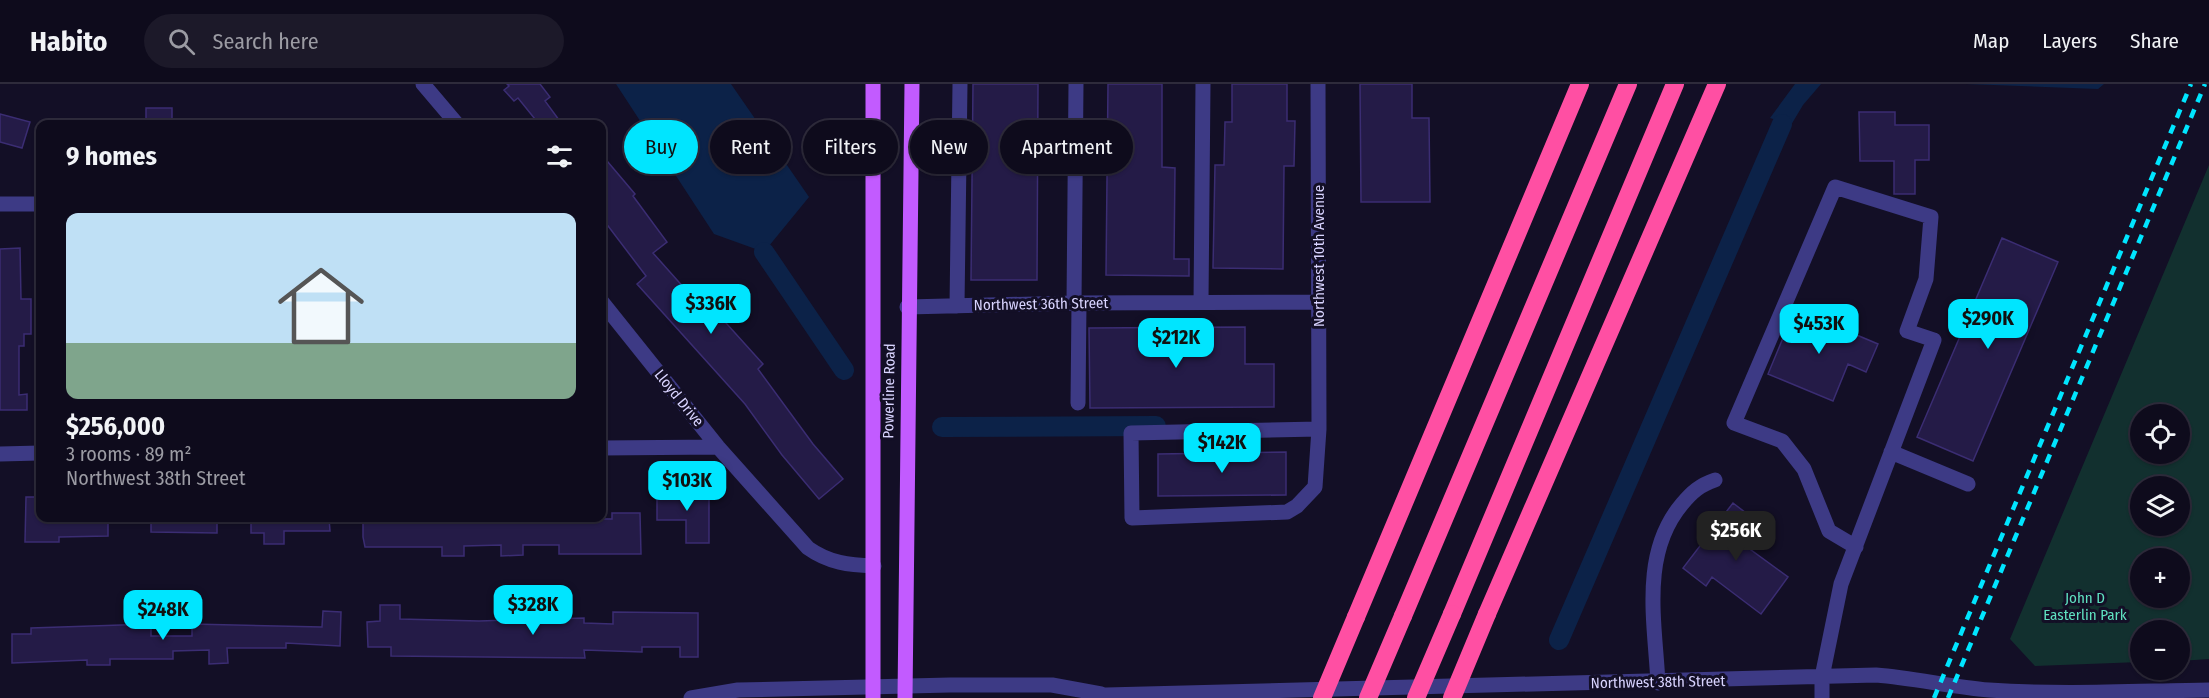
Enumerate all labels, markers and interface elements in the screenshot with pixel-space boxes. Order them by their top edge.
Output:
search box [144,14,564,68]
text: Habito [30,25,108,58]
icon: search [165,25,198,58]
text: Search here [213,28,319,55]
text: Map [1973,28,2009,54]
text: Layers [2042,28,2097,54]
text: Share [2130,28,2179,54]
chip: Buy [624,120,698,174]
chip: Rent [710,120,791,174]
chip: Filters [803,120,898,174]
chip: New [910,120,988,174]
chip: Apartment [1000,120,1133,174]
icon: filters [543,140,576,173]
text: 9 homes [66,141,157,172]
street label: Northwest 10th Avenue [1310,185,1328,327]
icon: home [267,252,375,360]
pin: $336K [669,284,753,335]
text: $336K [686,291,736,315]
street label: Northwest 36th Street [974,294,1109,314]
pin: $290K [1946,299,2030,350]
pin: $453K [1777,304,1861,355]
text: $290K [1962,306,2014,330]
text: $453K [1794,311,1844,335]
pin: $212K [1134,318,1218,369]
text: $212K [1152,325,1200,349]
street label: Powerline Road [879,343,899,439]
street label: Lloyd Drive [651,366,707,430]
map controls [2130,404,2190,680]
button: locate [2130,404,2190,464]
text: $256,000 [66,411,165,442]
pin: $142K [1180,423,1264,474]
text: $142K [1198,430,1246,454]
text: 3 rooms · 89 m² [66,442,191,466]
pin: $103K [645,461,729,512]
text: Northwest 38th Street [66,466,245,490]
text: $103K [662,468,712,492]
button: layers [2130,476,2190,536]
pin: $256K [1694,511,1778,562]
text: $256K [1711,518,1761,542]
button: + [2130,548,2190,608]
pin: $328K [491,585,575,636]
park label: John D Easterlin Park [2043,589,2127,624]
pin: $248K [121,590,205,641]
text: $328K [508,592,558,616]
text: $248K [137,597,189,621]
button: − [2130,620,2190,680]
street label: Northwest 38th Street [1591,672,1726,692]

